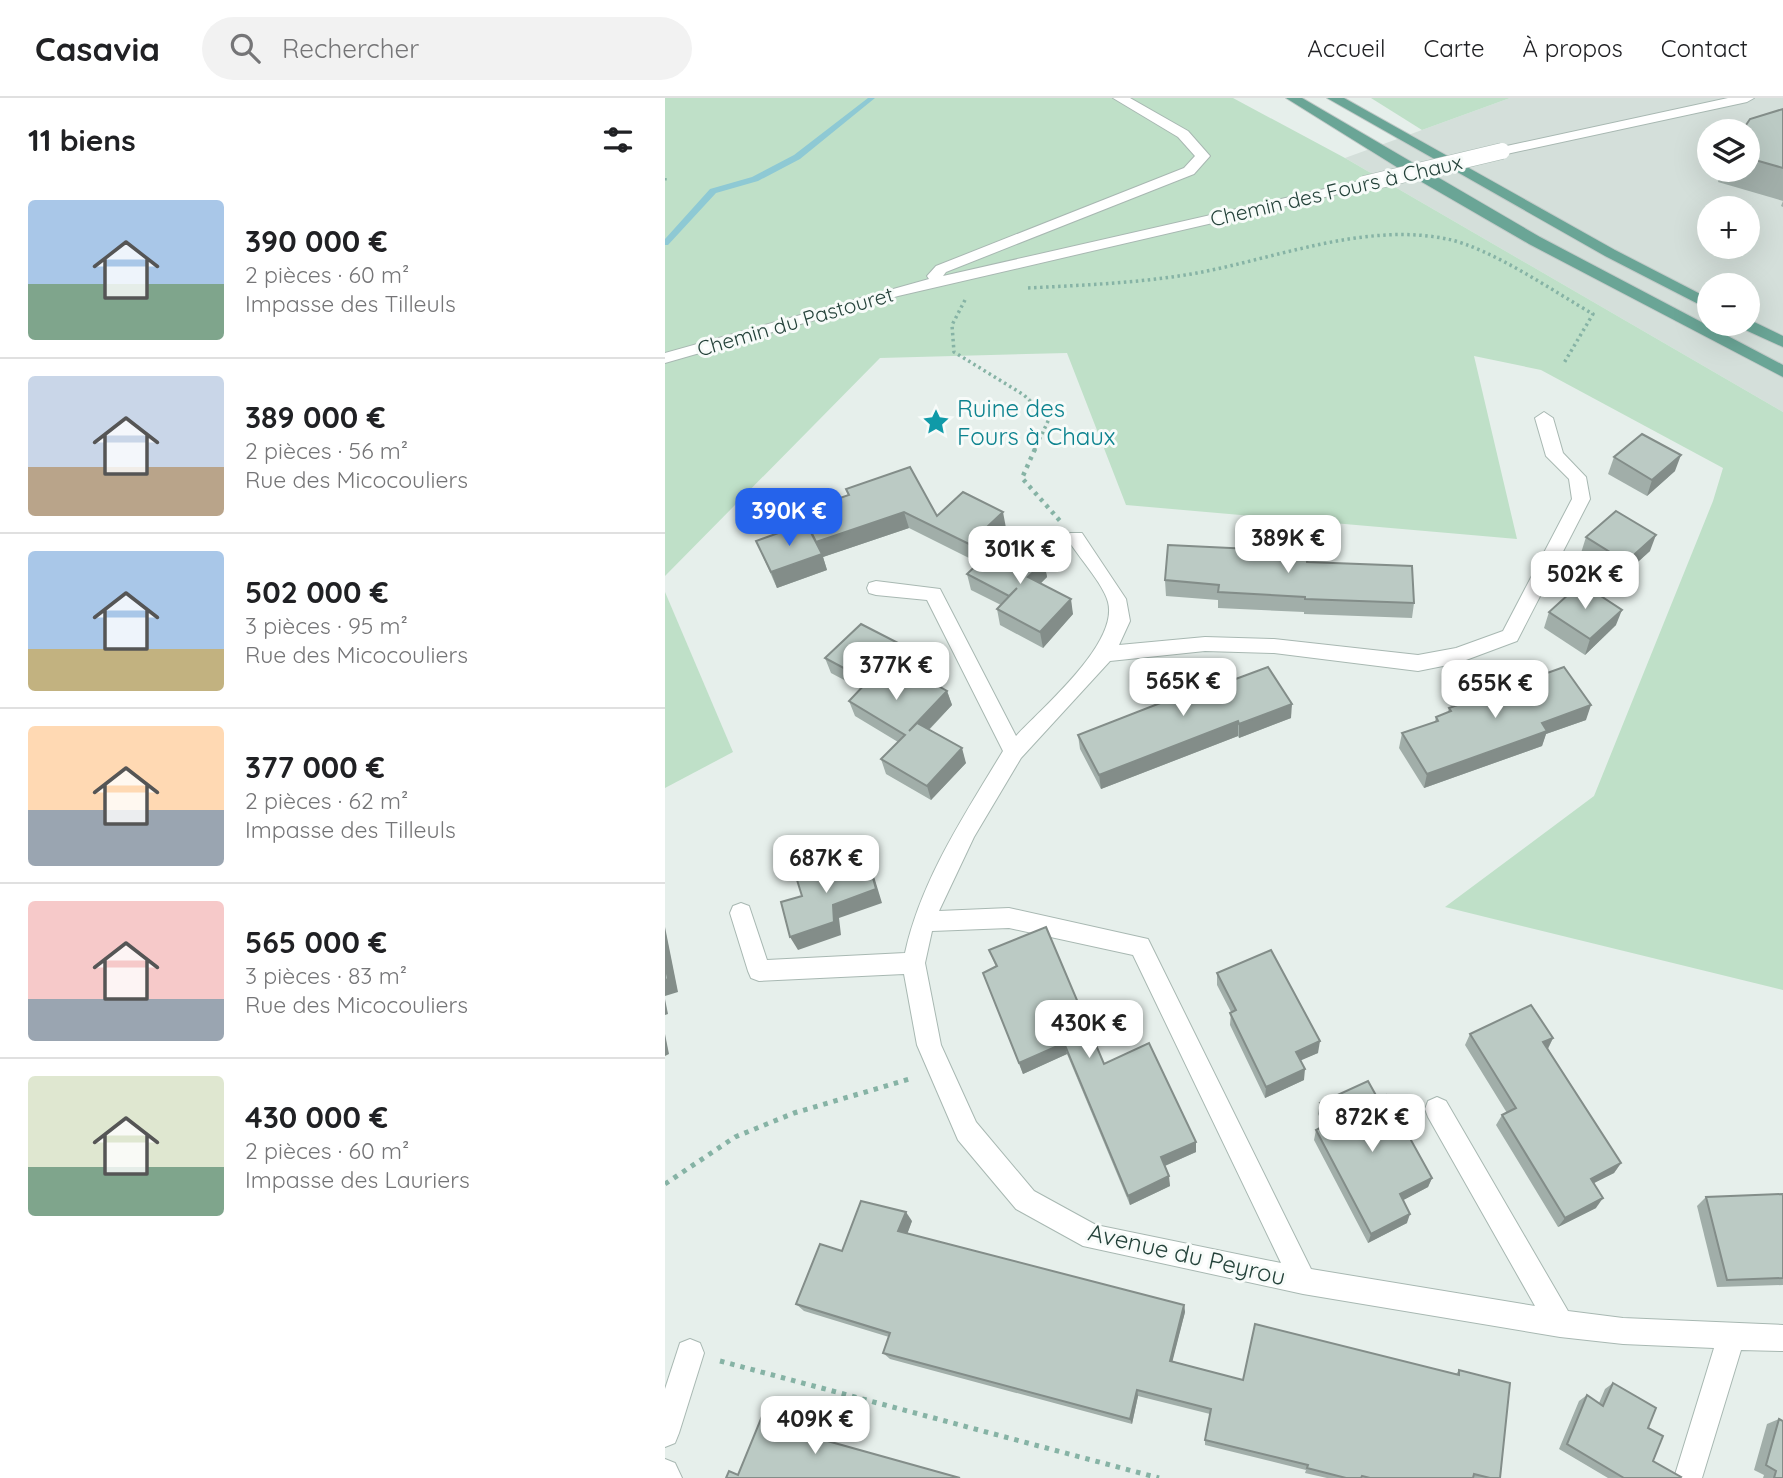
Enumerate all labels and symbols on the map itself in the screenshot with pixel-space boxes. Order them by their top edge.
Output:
street label: Chemin des Fours à Chaux [1207,148,1465,232]
street label: Chemin du Pastouret [694,281,896,361]
place label: Ruine des Fours à Chaux [957,393,1115,451]
place icon: Ruine des Fours à Chaux [921,407,951,437]
pin: 390K € [732,489,846,548]
pin: 389K € [1231,516,1345,575]
pin: 301K € [963,526,1077,586]
pin: 502K € [1528,552,1642,611]
pin: 377K € [839,642,953,702]
pin: 565K € [1126,658,1240,718]
pin: 655K € [1438,660,1552,720]
pin: 687K € [769,836,883,895]
pin: 430K € [1032,1000,1146,1060]
pin: 872K € [1315,1094,1429,1154]
street label: Avenue du Peyrou [1085,1217,1289,1291]
pin: 409K € [758,1396,872,1456]

